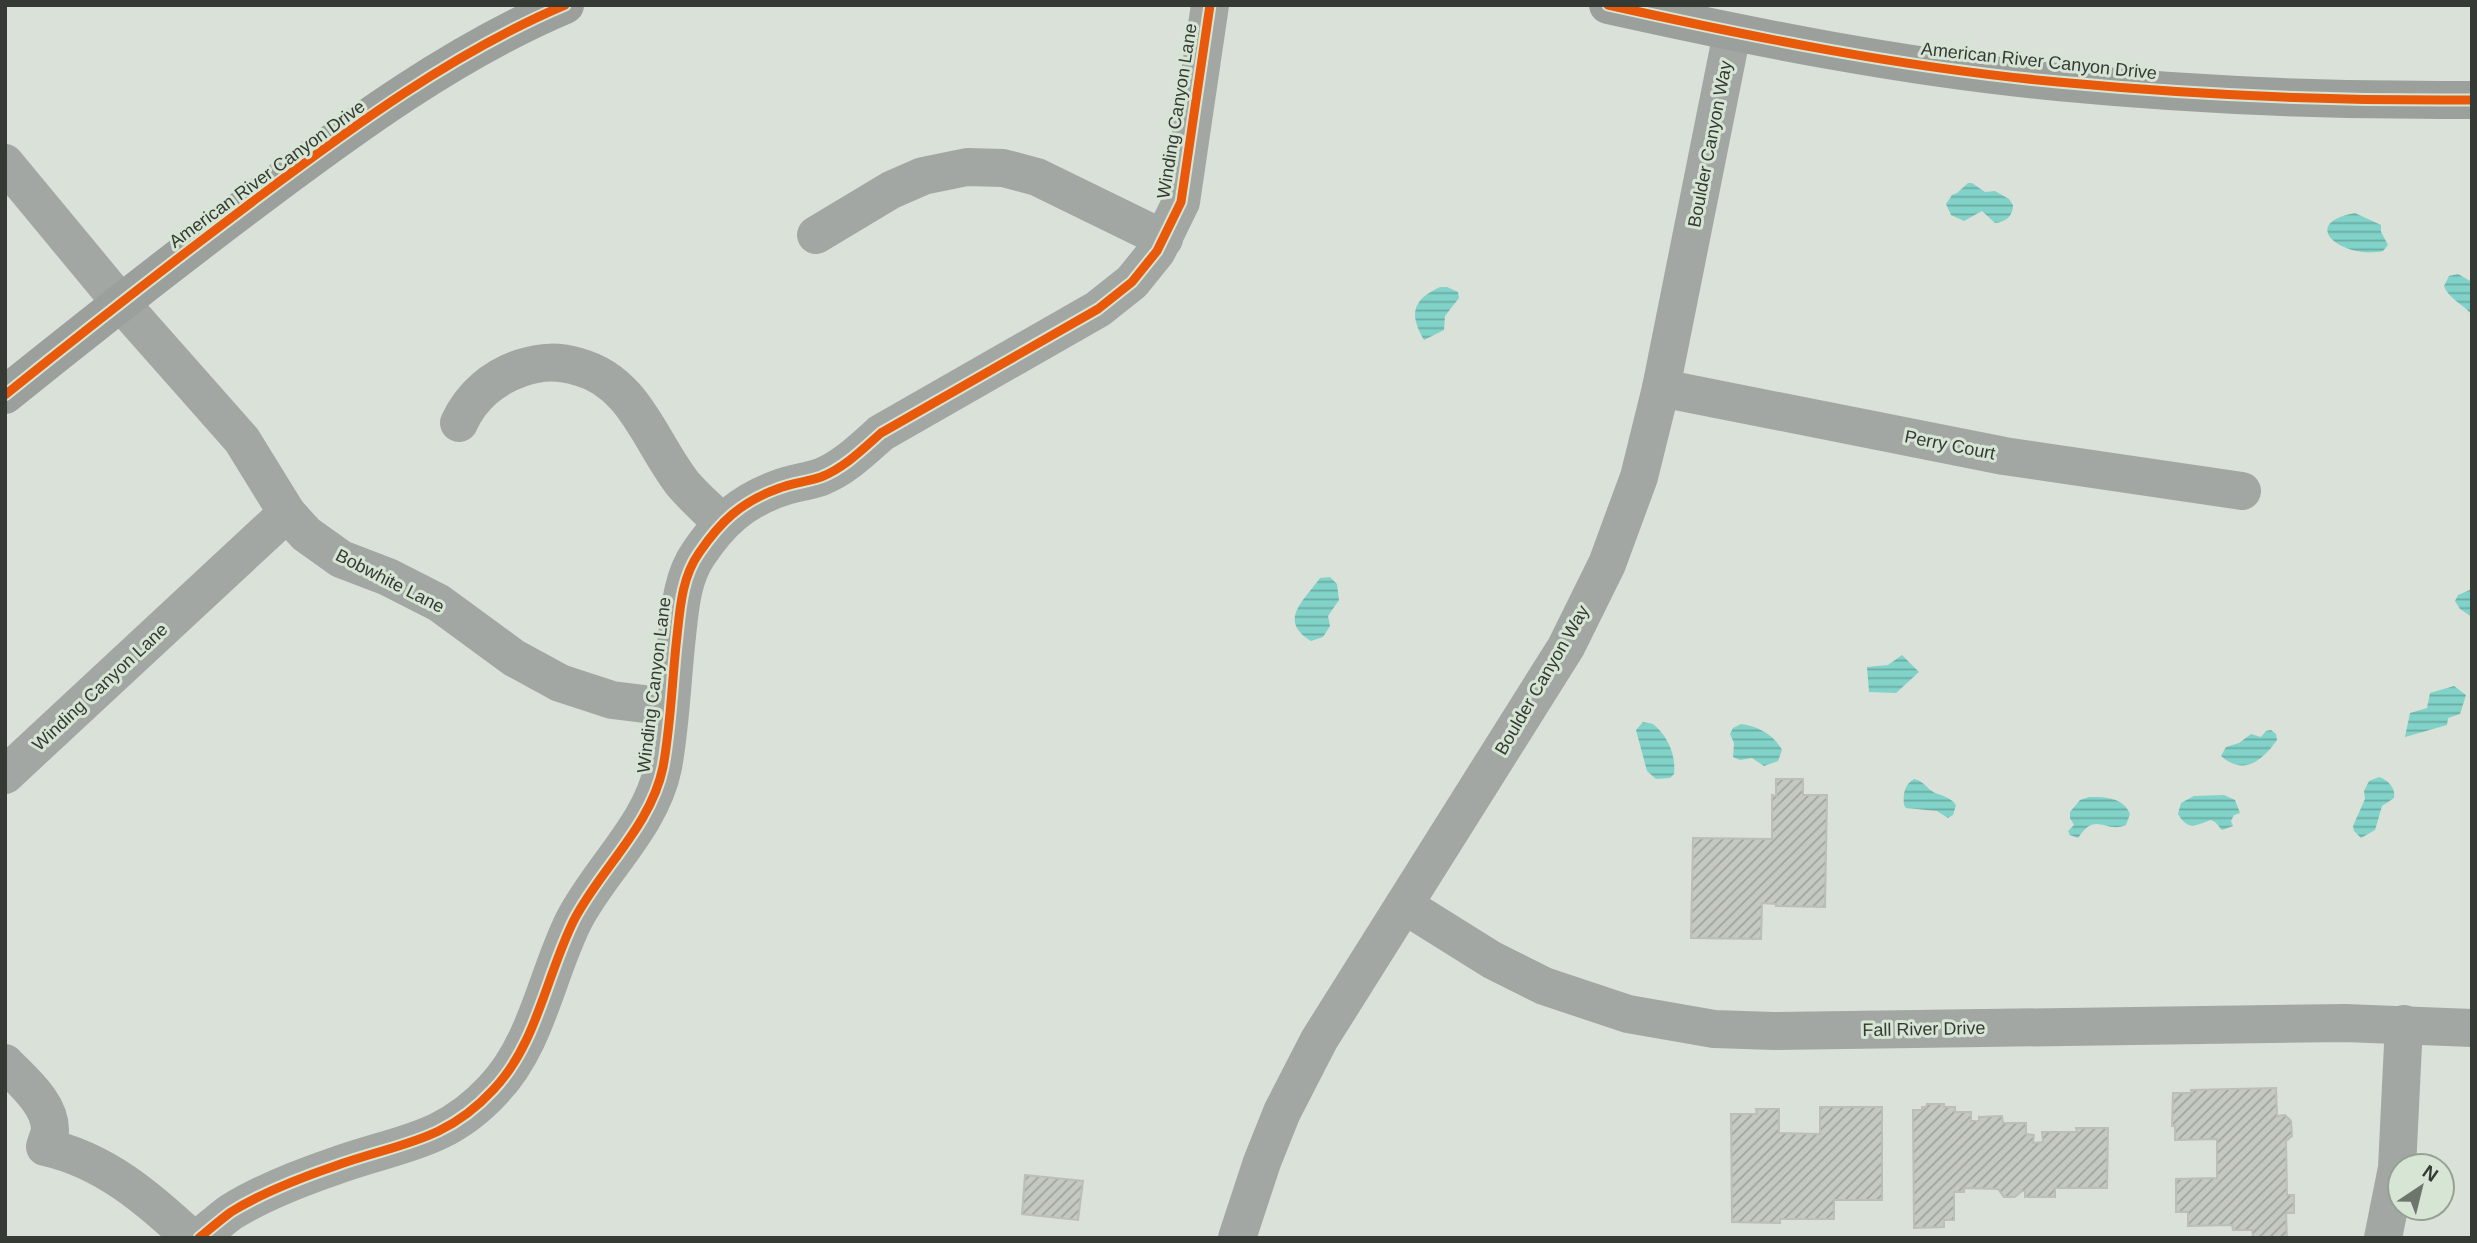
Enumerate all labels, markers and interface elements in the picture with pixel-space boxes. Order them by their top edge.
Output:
street label: Winding Canyon Lane [1153,22,1201,200]
street label: American River Canyon Drive [1920,39,2158,83]
street label: Boulder Canyon Way [1684,59,1736,229]
street label: American River Canyon Drive [165,96,369,252]
street label: Perry Court [1903,426,1997,464]
street label: Bobwhite Lane [332,545,448,617]
street label: Winding Canyon Lane [633,596,675,774]
street label: Boulder Canyon Way [1491,602,1593,758]
street label: Winding Canyon Lane [28,619,172,755]
street label: Fall River Drive [1862,1018,1986,1040]
north arrow [2386,1152,2456,1222]
text: N [2419,1161,2442,1186]

